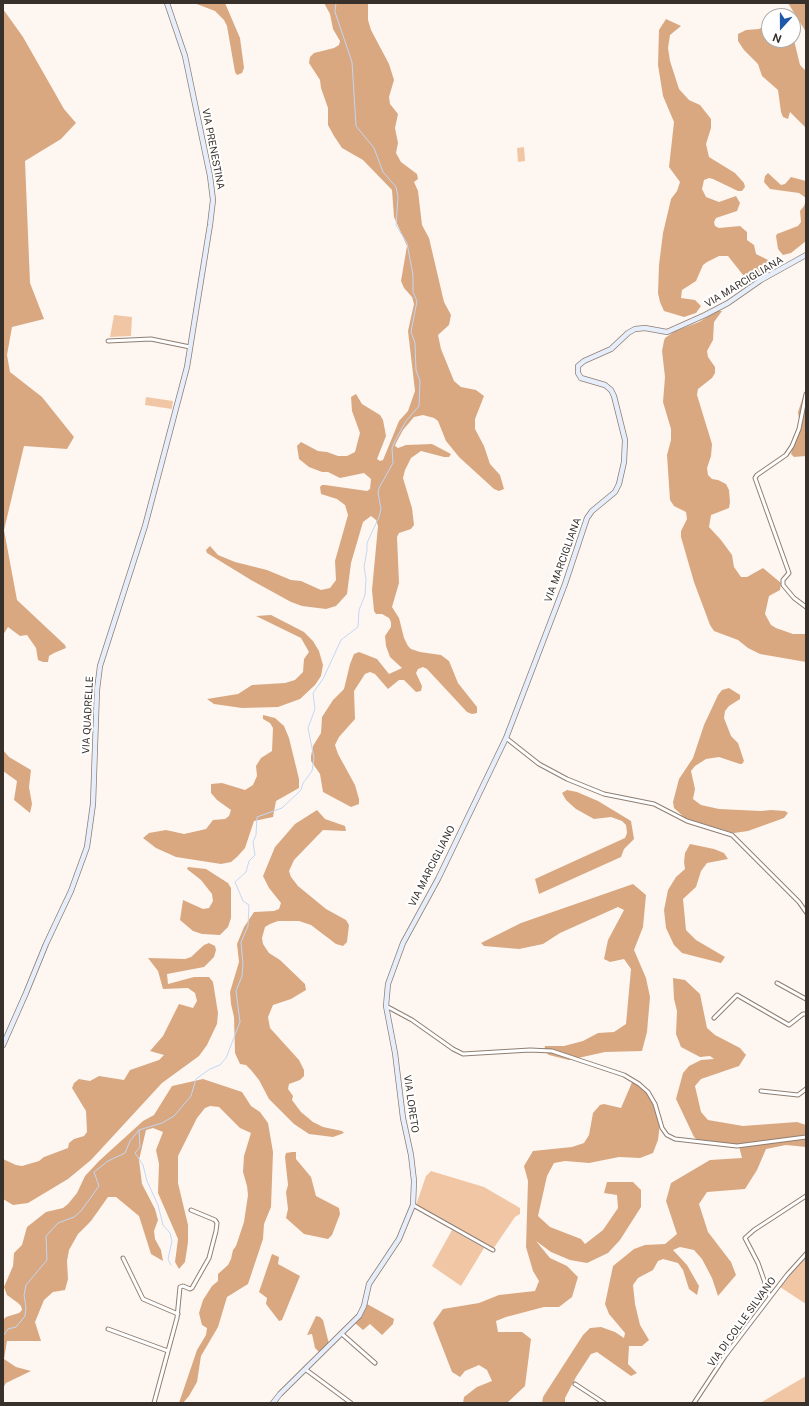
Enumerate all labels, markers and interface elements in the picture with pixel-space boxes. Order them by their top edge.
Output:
north arrow [761,8,801,48]
text: N [771,31,783,45]
street label: VIA PRENESTINA [199,108,227,190]
street label: VIA MARCIGLIANA [703,254,785,310]
street label: VIA MARCIGLIANA [542,516,584,604]
street label: VIA QUADRELLE [80,676,96,754]
street label: VIA MARCIGLIANO [406,823,458,909]
street label: VIA LORETO [401,1074,421,1134]
street label: VIA DI COLLE SILVANO [705,1275,779,1369]

